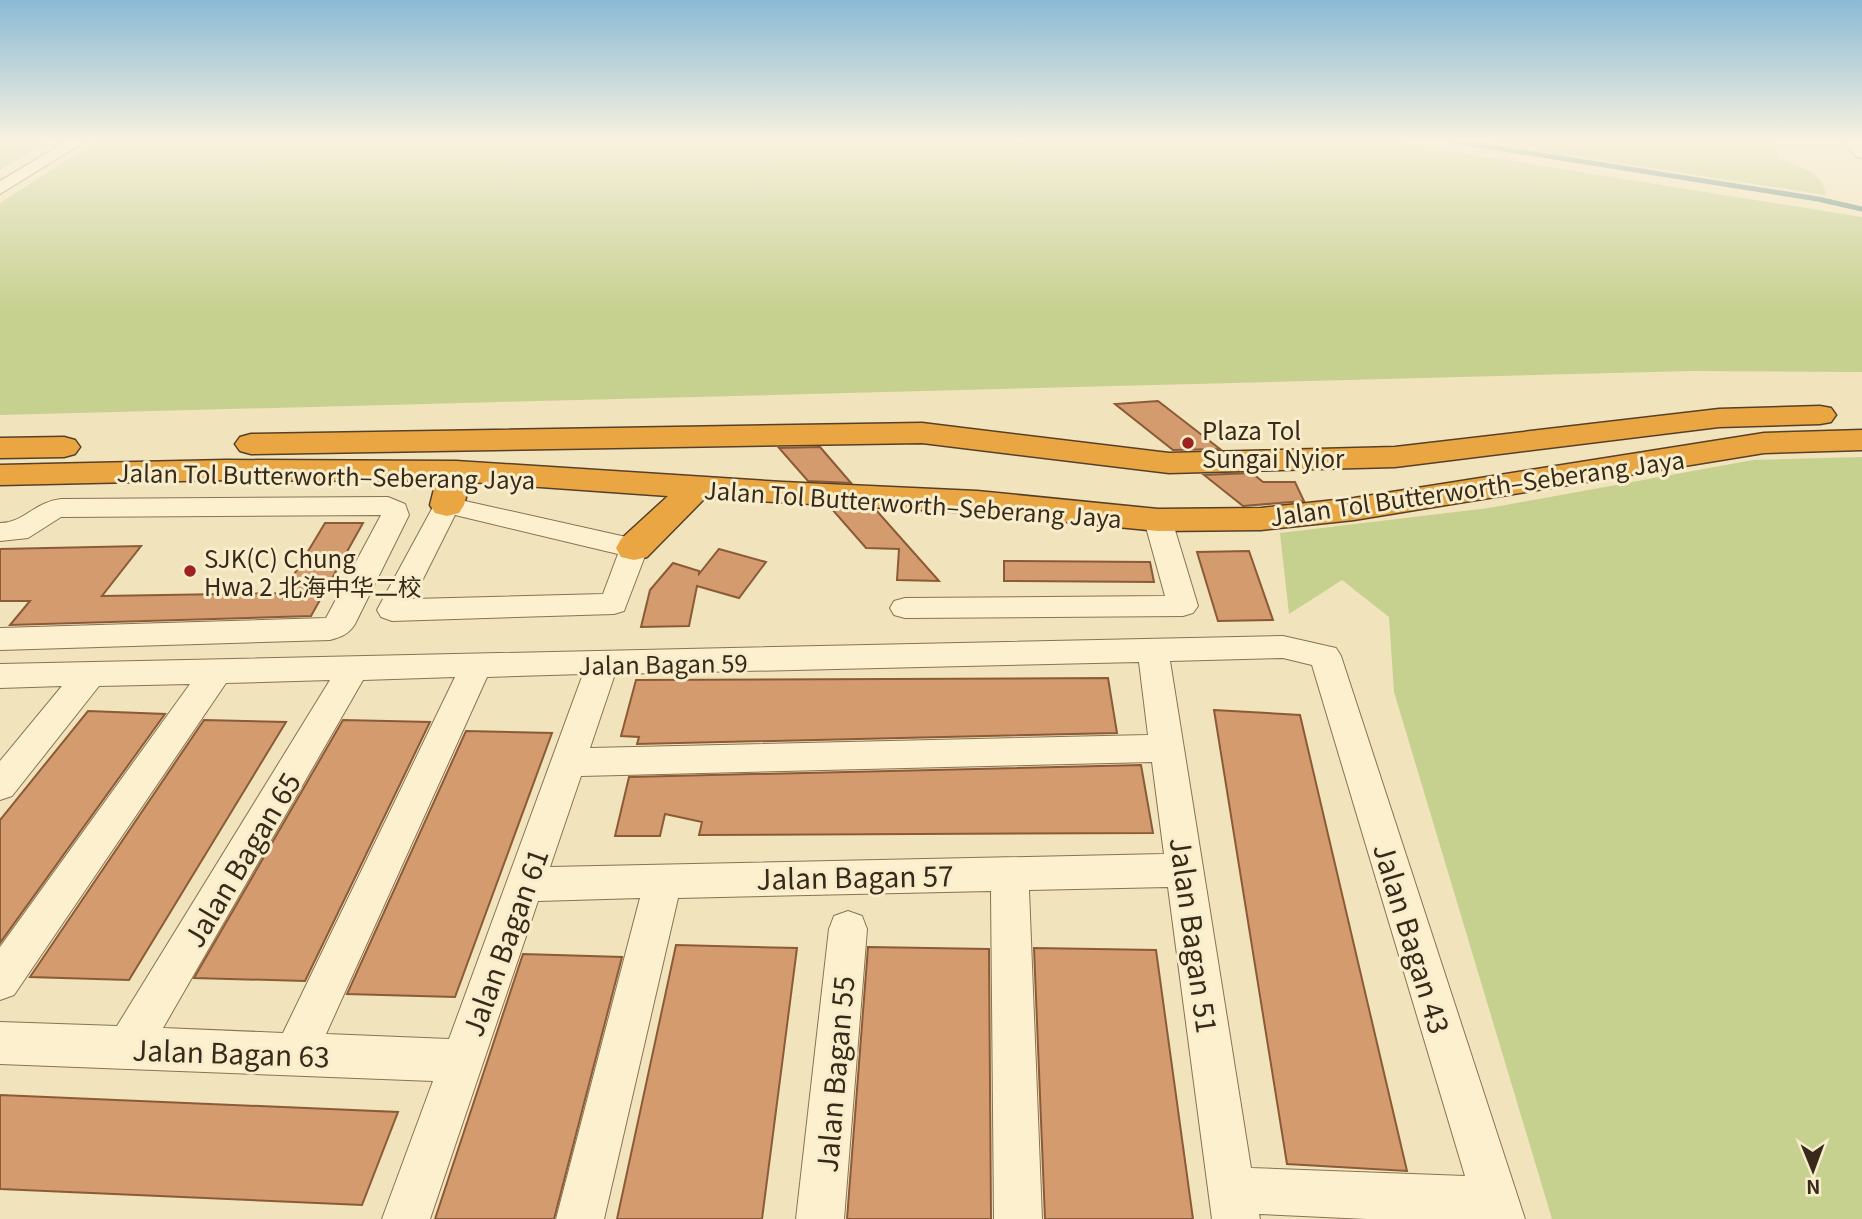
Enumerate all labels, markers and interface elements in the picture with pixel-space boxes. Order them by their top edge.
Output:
place label: Plaza Tol Sungai Nyior [1202,412,1345,475]
marker: Plaza Tol Sungai Nyior [1180,435,1196,451]
street label: Jalan Tol Butterworth–Seberang Jaya [1267,441,1687,533]
street label: Jalan Tol Butterworth–Seberang Jaya [116,454,536,496]
street label: Jalan Tol Butterworth–Seberang Jaya [703,471,1123,535]
place label: SJK(C) Chung Hwa 2 北海中华二校 [204,540,422,603]
marker: SJK(C) Chung Hwa 2 北海中华二校 [182,563,198,579]
street label: Jalan Bagan 59 [578,644,748,682]
street label: Jalan Bagan 65 [173,764,309,954]
street label: Jalan Bagan 51 [1161,834,1229,1036]
street label: Jalan Bagan 43 [1365,838,1461,1038]
street label: Jalan Bagan 61 [451,842,557,1042]
street label: Jalan Bagan 57 [756,854,954,898]
street label: Jalan Bagan 55 [805,974,863,1174]
street label: Jalan Bagan 63 [132,1029,330,1075]
north arrow [1778,1135,1848,1205]
text: N [1806,1175,1821,1202]

